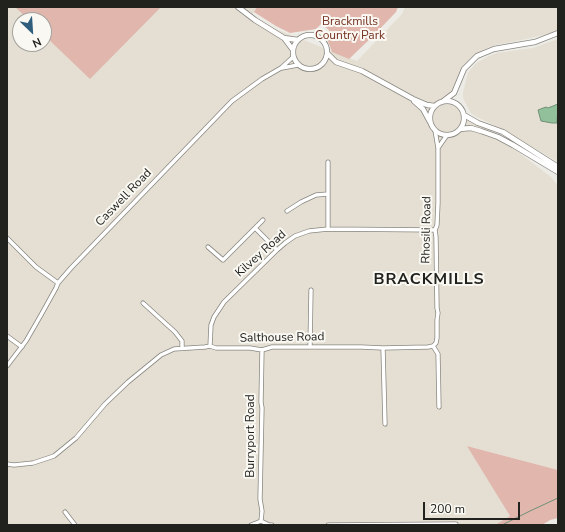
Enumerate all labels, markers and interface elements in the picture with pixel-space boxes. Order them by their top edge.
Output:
north arrow [12,12,52,52]
park label: Brackmills Country Park [315,15,385,43]
text: N [30,34,44,51]
street label: Caswell Road [93,166,155,230]
street label: Rhosili Road [419,196,435,264]
street label: Kilvey Road [233,227,289,281]
district label: BRACKMILLS [373,270,485,290]
street label: Salthouse Road [239,330,325,346]
street label: Burryport Road [244,394,258,478]
scale bar [425,494,522,520]
text: 200 m [430,501,465,517]

